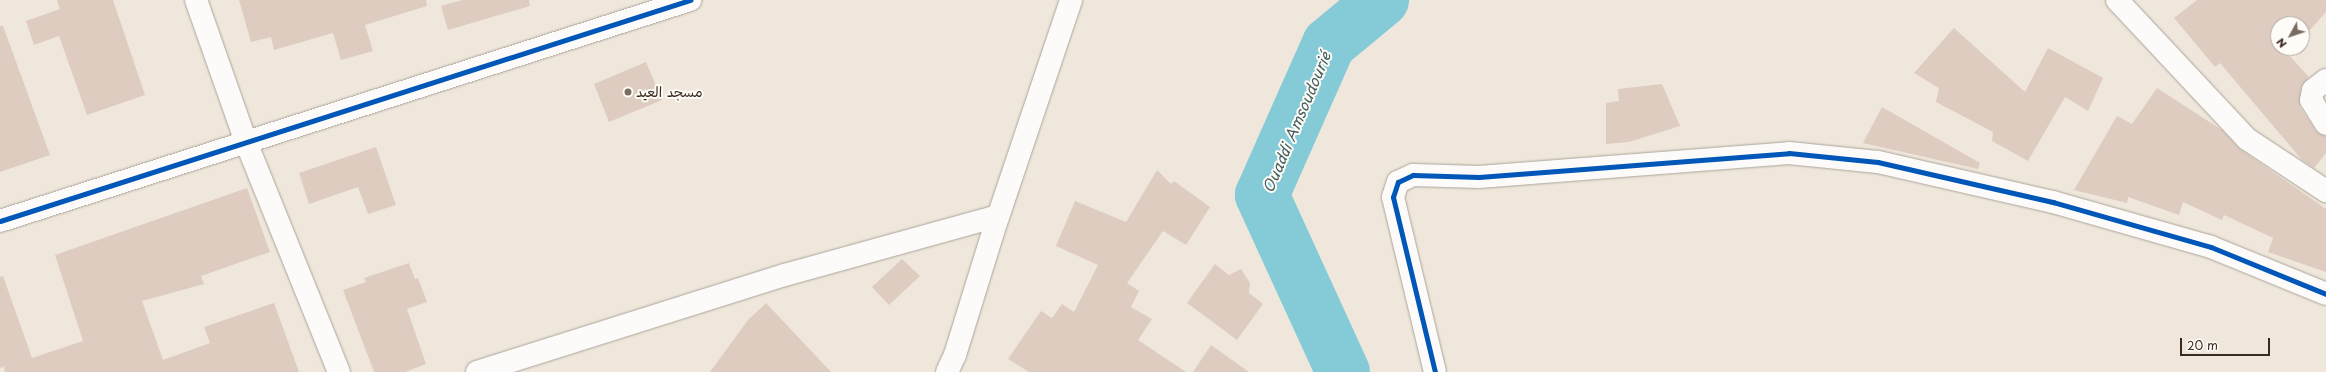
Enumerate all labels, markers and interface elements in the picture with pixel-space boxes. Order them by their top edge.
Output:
north arrow [2270,16,2310,56]
text: N [2272,35,2291,52]
water label: Ouaddi Amsoudourié [1258,49,1334,195]
place label: مسجد العيد [636,84,703,100]
marker: مسجد العيد [623,87,633,97]
scale bar [2182,330,2272,356]
text: 20 m [2187,336,2218,354]

